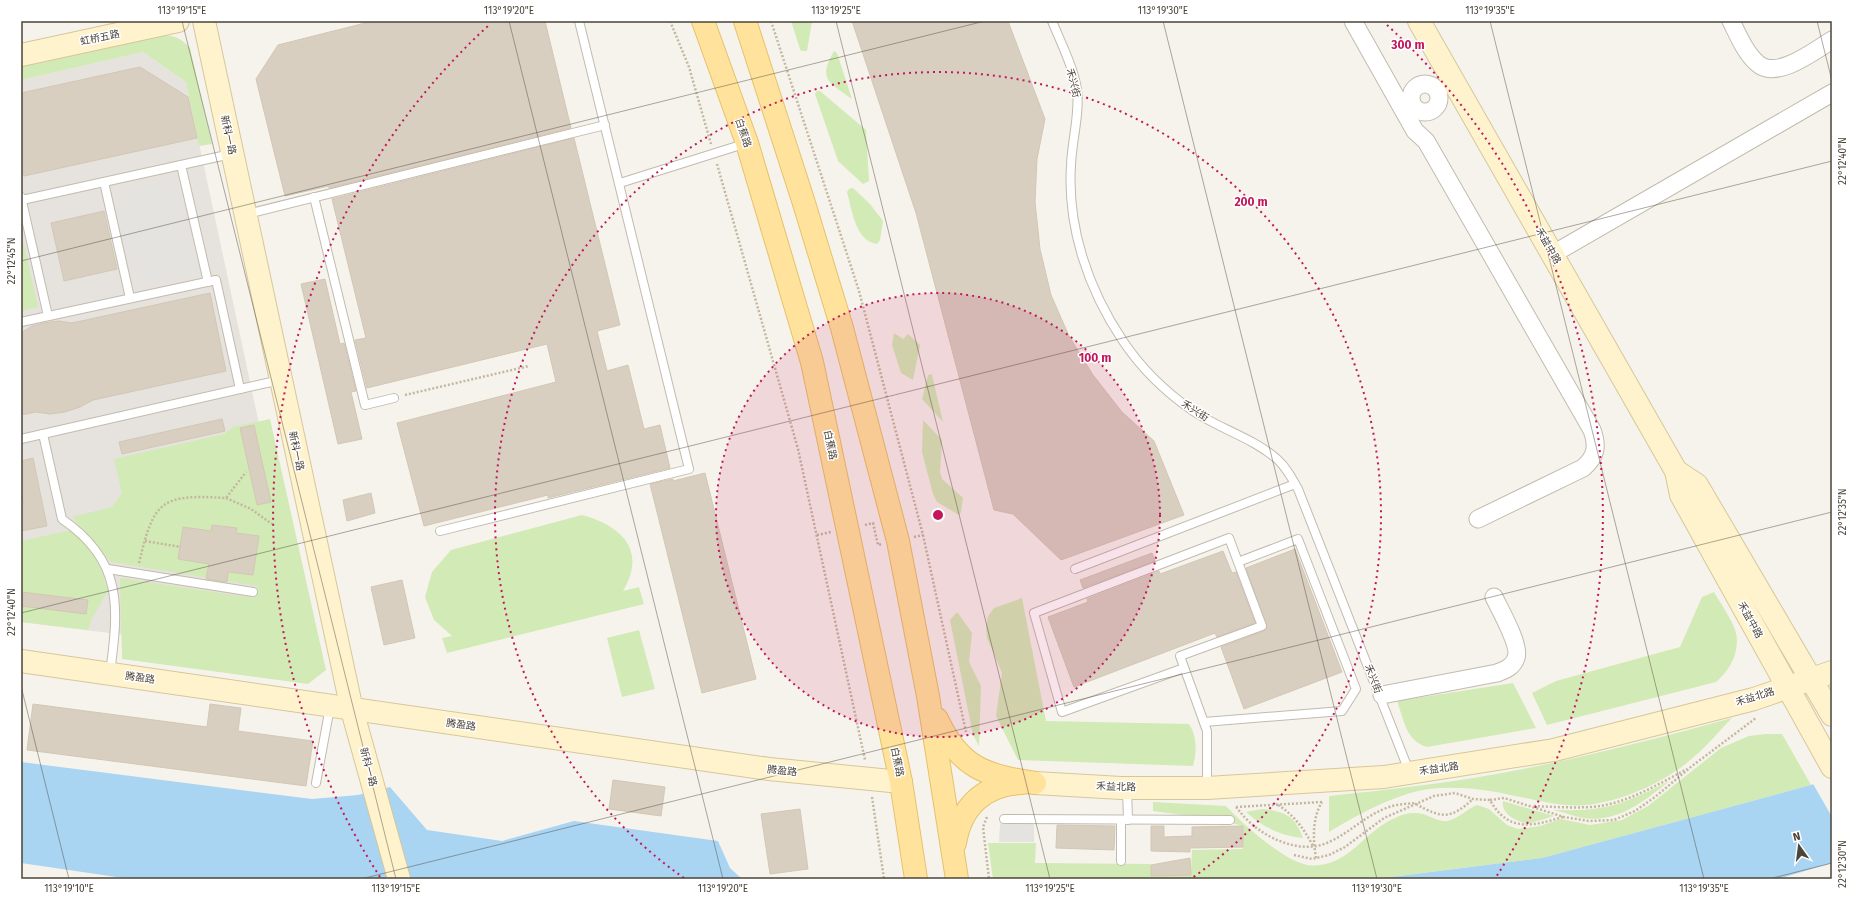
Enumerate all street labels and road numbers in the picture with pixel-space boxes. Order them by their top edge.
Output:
street label: 虹桥五路 [79,28,121,48]
street label: 禾兴街 [1064,67,1082,99]
street label: 新科一路 [218,114,238,156]
street label: 白蕉路 [732,117,754,149]
street label: 禾益中路 [1533,226,1563,266]
street label: 禾兴街 [1179,398,1211,424]
street label: 白蕉路 [821,429,839,461]
street label: 新科一路 [286,430,306,472]
street label: 禾益中路 [1735,600,1765,640]
street label: 禾兴街 [1362,663,1384,695]
street label: 腾盈路 [124,670,156,686]
street label: 禾益北路 [1734,685,1776,709]
street label: 腾盈路 [445,717,477,733]
street label: 新科一路 [357,746,379,788]
street label: 白蕉路 [888,746,906,778]
street label: 禾益北路 [1418,760,1460,778]
street label: 腾盈路 [766,763,798,779]
street label: 禾益北路 [1096,780,1136,794]

